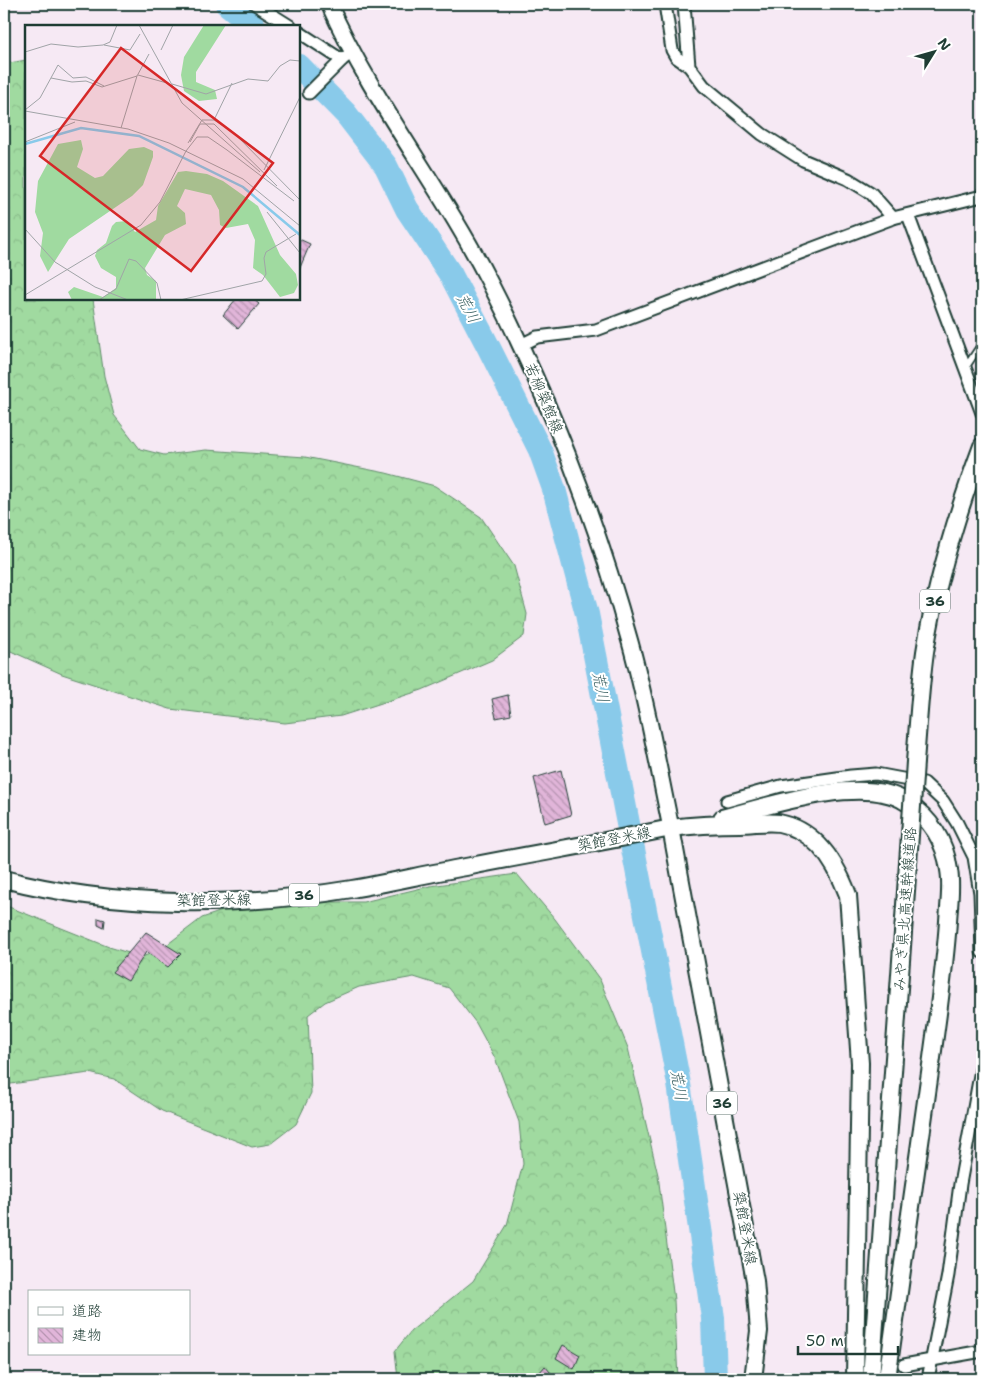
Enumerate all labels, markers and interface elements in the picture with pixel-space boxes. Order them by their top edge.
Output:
inset map [25,25,300,300]
north arrow [908,28,958,78]
text: N [934,34,955,54]
water label: 荒川 [451,289,485,327]
street label: 若柳築館線 [520,360,568,436]
road number: 36 [920,590,950,612]
water label: 荒川 [588,669,614,705]
street label: 築館登米線 [575,822,653,856]
street label: みやぎ県北高速幹線道路 [889,826,921,992]
road number: 36 [289,884,319,906]
street label: 築館登米線 [176,889,252,911]
water label: 荒川 [666,1067,692,1103]
road number: 36 [707,1092,737,1114]
street label: 築館登米線 [729,1189,761,1267]
legend [28,1290,190,1356]
text: 道路 [72,1301,102,1321]
scale bar [798,1323,898,1355]
text: 建物 [72,1325,102,1345]
text: 50 m [806,1331,844,1351]

